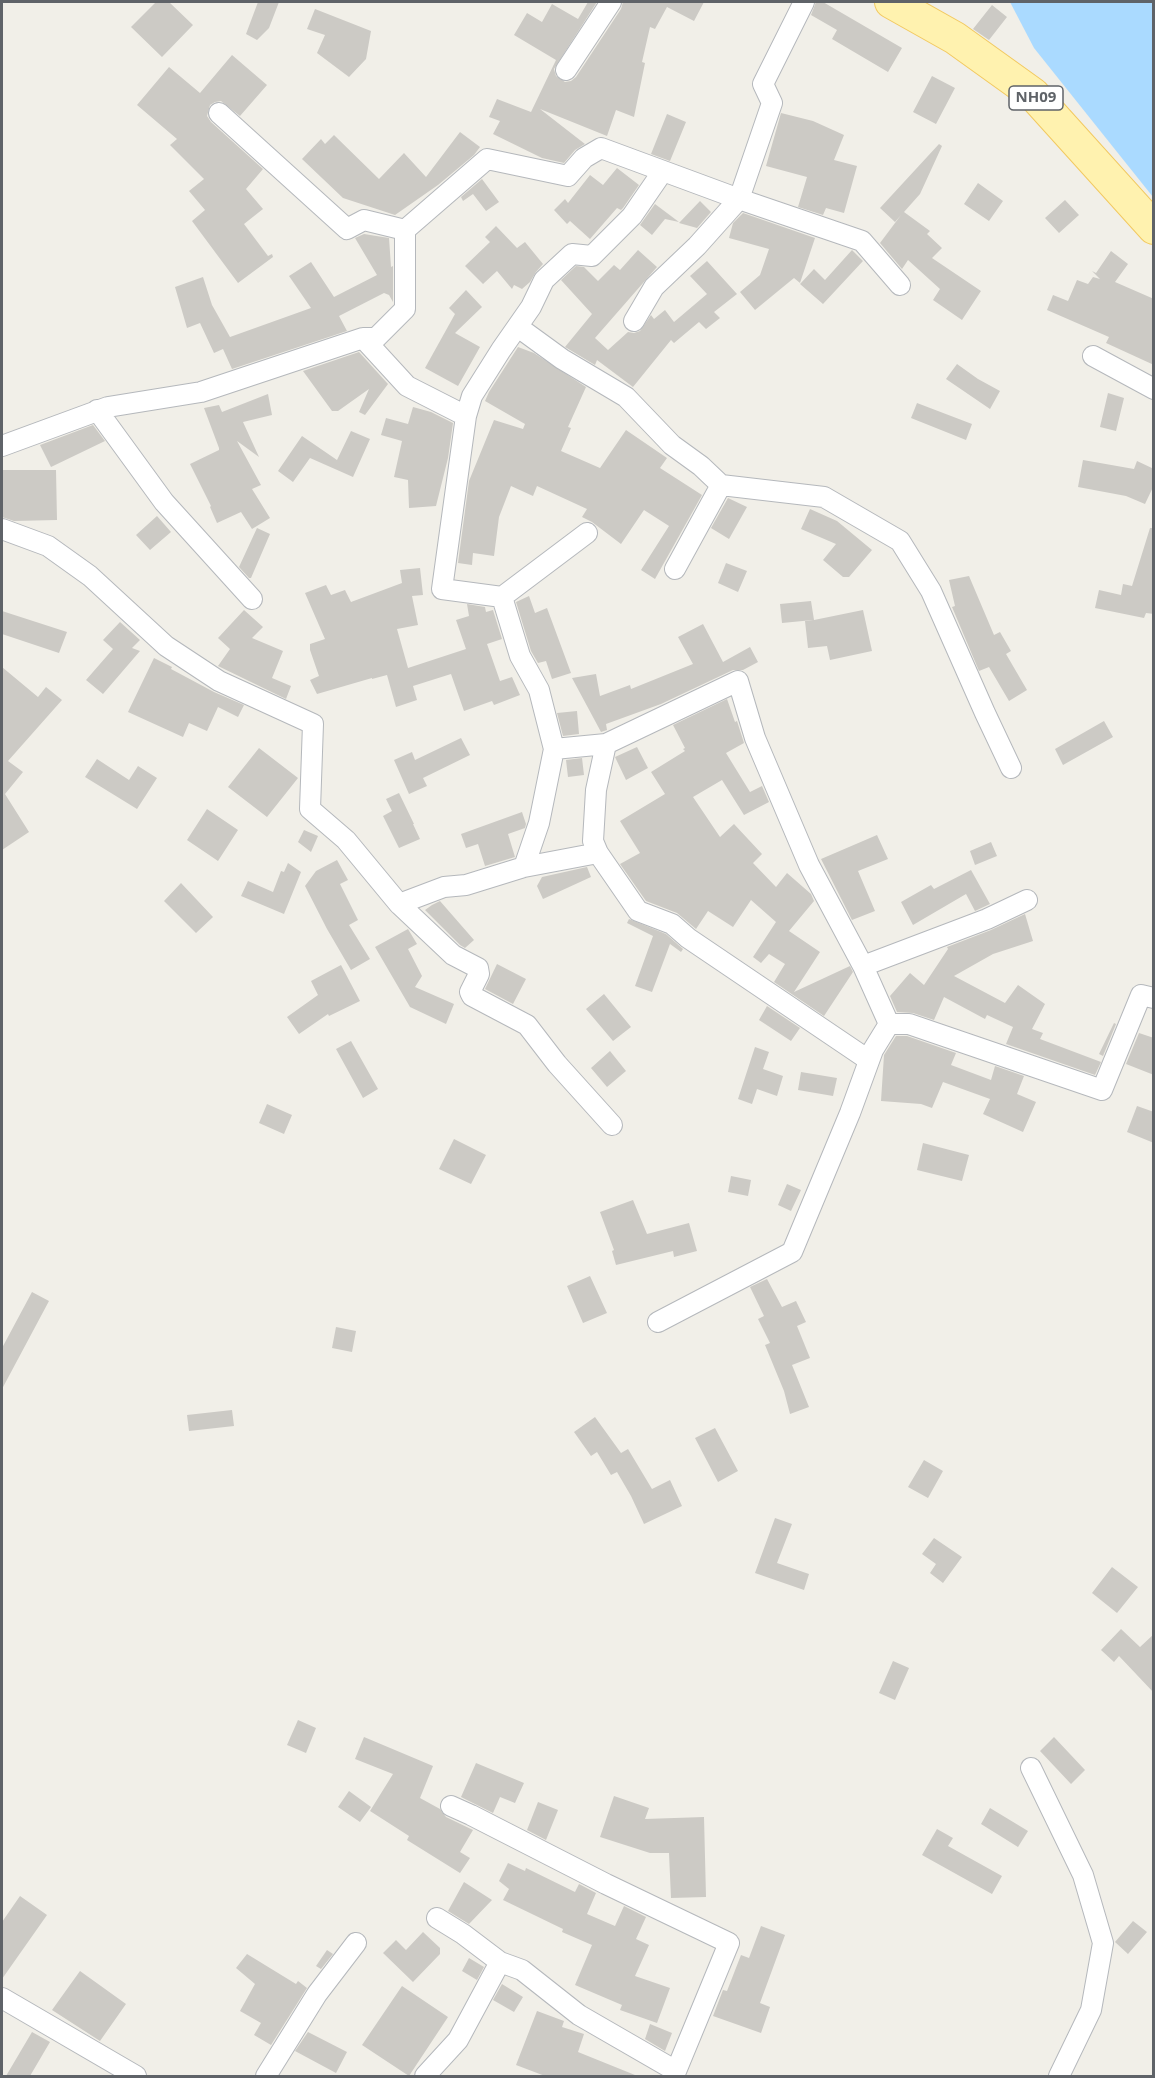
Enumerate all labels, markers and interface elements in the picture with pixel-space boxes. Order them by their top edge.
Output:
road number: NH09 [1009,86,1063,110]

